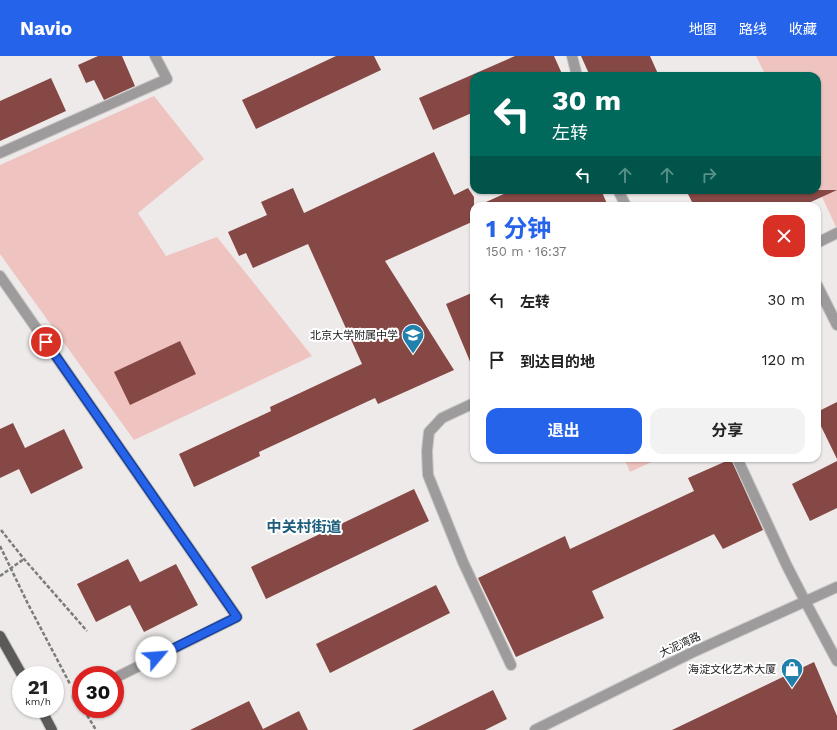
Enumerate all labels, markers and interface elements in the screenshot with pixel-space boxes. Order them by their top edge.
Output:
text: Navio [20,17,72,40]
text: 地图 [689,21,717,37]
text: 路线 [739,21,767,37]
text: 收藏 [789,21,817,37]
text: 30 m [552,84,621,117]
icon: left [486,88,538,140]
text: 左转 [552,122,588,143]
icon: left [572,164,594,186]
icon: ahead [614,164,636,186]
icon: ahead [656,164,678,186]
icon: right [698,164,720,186]
text: 1 分钟 [486,215,551,243]
button: close [763,215,805,257]
text: 150 m · 16:37 [486,244,566,259]
icon: left [486,289,508,311]
text: 30 m [768,291,805,309]
text: 左转 [520,293,550,311]
school or university icon: 北京大学附属中学 [400,322,426,355]
pin [29,325,63,359]
place label: 北京大学附属中学 [310,329,398,342]
icon: arrive [35,331,57,353]
icon: arrive [486,349,508,371]
text: 120 m [762,351,805,369]
text: 到达目的地 [520,353,595,371]
button: 退出 [486,408,642,454]
button: 分享 [650,408,805,454]
district label: 中关村街道 [266,518,342,536]
street label: 大泥湾路 [657,630,703,660]
position arrow [135,636,177,678]
shop icon: 海淀文化艺术大厦 [779,656,805,689]
place label: 海淀文化艺术大厦 [688,663,776,676]
speed limit sign: 30 [72,666,124,718]
text: 21 [28,675,48,699]
text: km/h [25,696,51,707]

